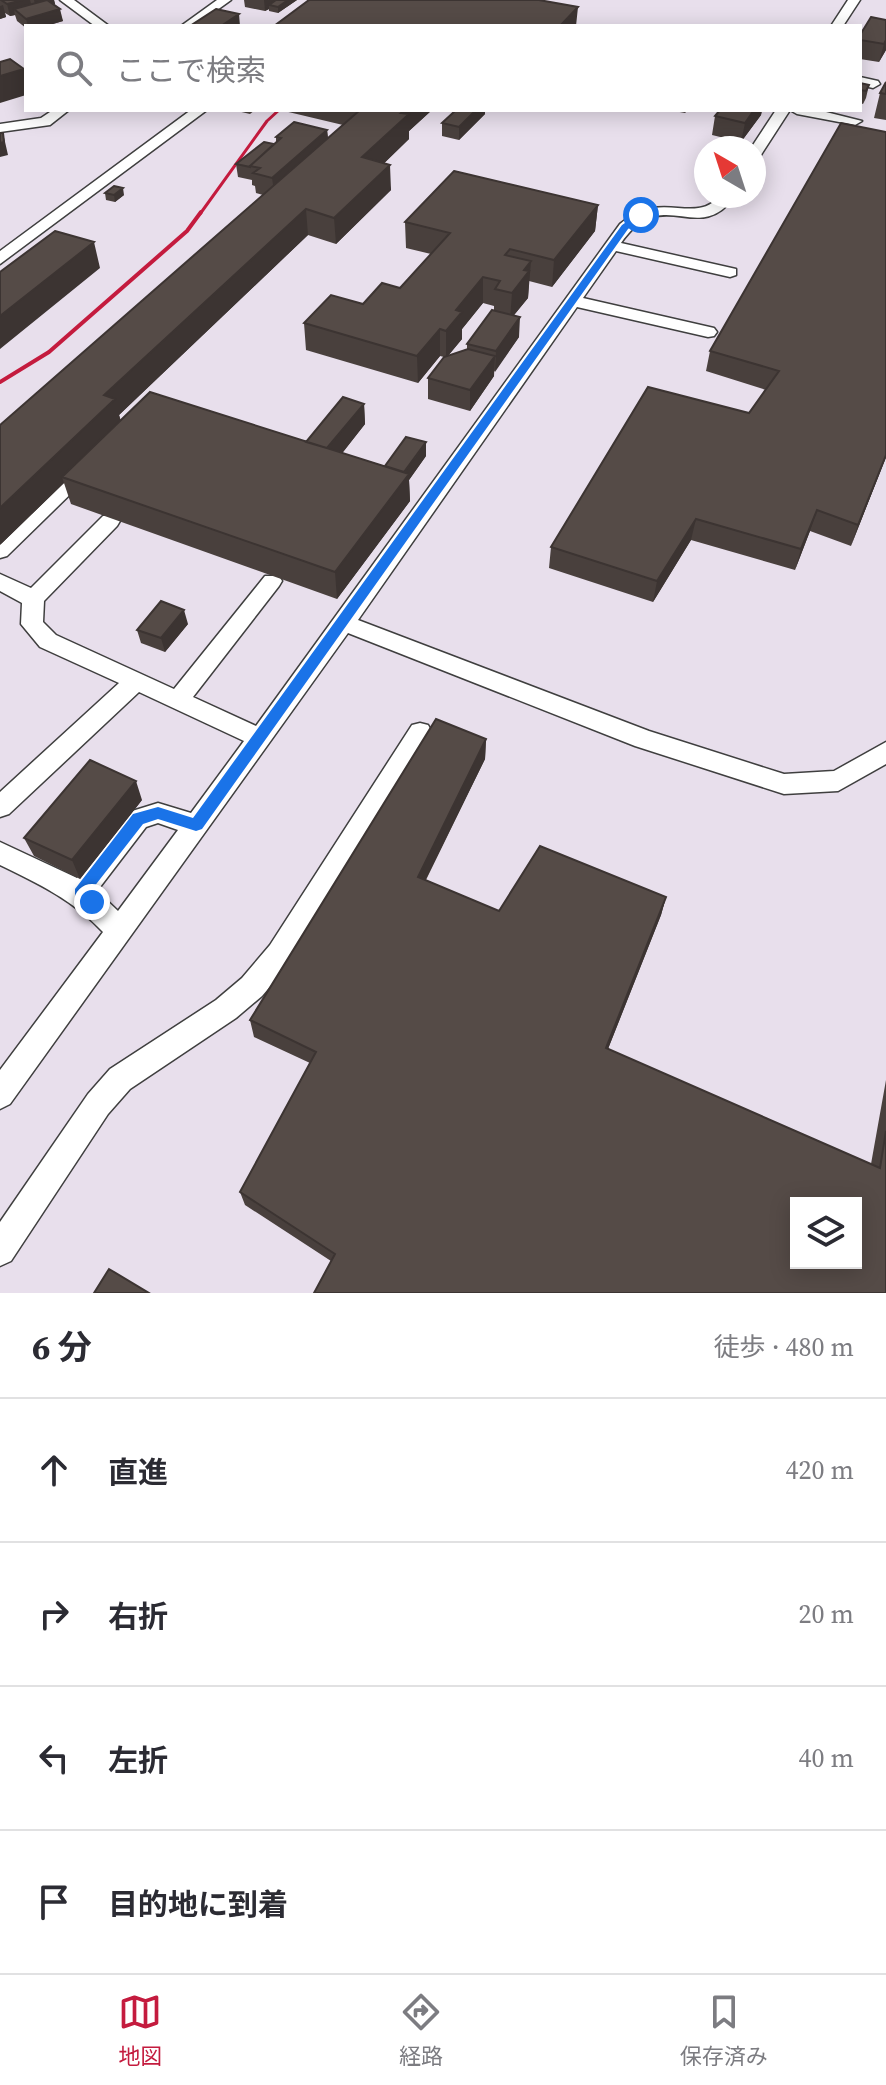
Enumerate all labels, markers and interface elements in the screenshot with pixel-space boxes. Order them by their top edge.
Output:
search box [24,24,862,112]
icon: search [52,46,96,90]
text: ここで検索 [116,50,266,91]
north arrow [694,136,766,208]
route start [623,197,659,233]
route end [74,884,110,920]
map controls [790,1197,862,1269]
button: layers [790,1197,862,1269]
text: 6 分 [32,1324,92,1370]
text: 徒歩 · 480 m [714,1329,854,1365]
icon: ahead [32,1448,76,1492]
text: 直進 [108,1452,168,1493]
text: 420 m [786,1452,854,1488]
icon: right [32,1592,76,1636]
text: 右折 [108,1596,168,1637]
text: 20 m [799,1596,854,1632]
icon: left [32,1736,76,1780]
text: 左折 [108,1740,168,1781]
text: 40 m [799,1740,854,1776]
icon: arrive [32,1880,76,1924]
text: 目的地に到着 [108,1884,288,1925]
tab: 地図 [118,1990,162,2071]
tab: 経路 [399,1990,443,2071]
tab: 保存済み [680,1990,768,2071]

